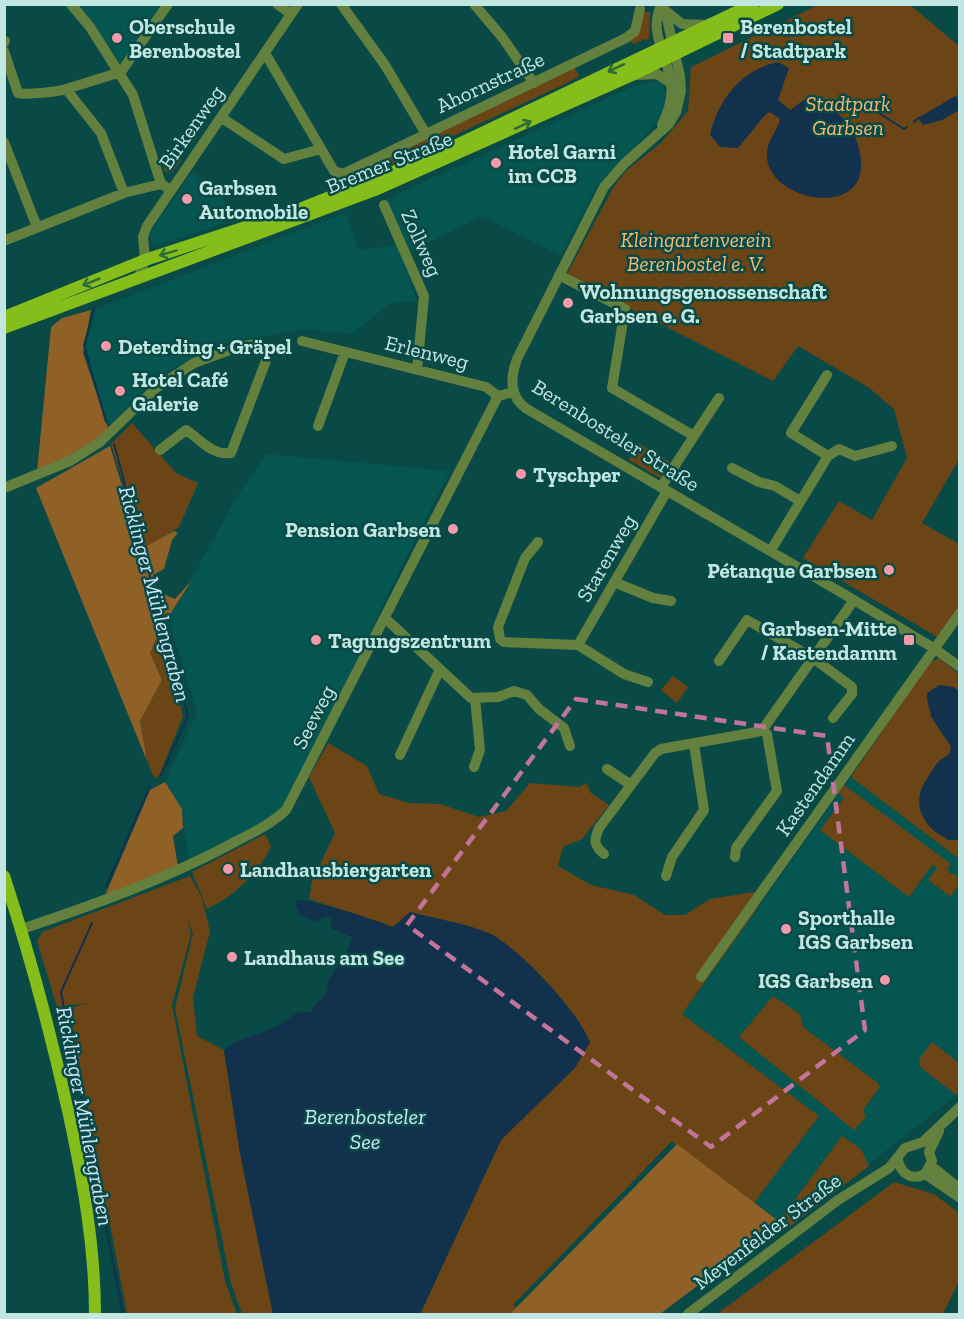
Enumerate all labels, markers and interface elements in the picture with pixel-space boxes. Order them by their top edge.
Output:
place label: Oberschule Berenbostel [129,14,241,63]
place label: Berenbostel / Stadtpark [740,14,852,63]
marker: Oberschule Berenbostel [110,31,124,45]
marker: Berenbostel / Stadtpark [721,31,735,45]
street label: Ahornstraße [432,46,548,118]
one-way arrow [608,63,626,75]
street label: Birkenweg [153,80,229,174]
park label: Stadtpark Garbsen [806,91,890,140]
one-way arrow [514,118,532,130]
street label: Bremer Straße [322,125,456,199]
place label: Hotel Garni im CCB [508,139,616,188]
marker: Hotel Garni im CCB [489,156,503,170]
place label: Garbsen Automobile [199,175,308,224]
marker: Garbsen Automobile [180,192,194,206]
street label: Zollweg [396,205,448,281]
park label: Kleingartenverein Berenbostel e. V. [621,227,771,276]
one-way arrow [159,248,178,259]
one-way arrow [82,277,101,288]
place label: Wohnungsgenossenschaft Garbsen e. G. [580,279,827,328]
marker: Wohnungsgenossenschaft Garbsen e. G. [561,296,575,310]
street label: Erlenweg [383,330,472,375]
place label: Deterding + Gräpel [118,334,292,359]
marker: Deterding + Gräpel [99,339,113,353]
place label: Hotel Café Galerie [132,367,228,416]
street label: Berenbosteler Straße [528,373,704,497]
marker: Hotel Café Galerie [113,384,127,398]
place label: Tyschper [533,462,621,487]
marker: Tyschper [514,467,528,481]
water label: Ricklinger Mühlengraben [113,483,197,705]
street label: Starenweg [571,509,641,606]
place label: Pension Garbsen [285,517,442,542]
marker: Pension Garbsen [446,522,460,536]
place label: Pétanque Garbsen [707,558,878,583]
marker: Pétanque Garbsen [882,563,896,577]
place label: Garbsen-Mitte / Kastendamm [760,616,898,665]
place label: Tagungszentrum [328,628,492,653]
marker: Tagungszentrum [309,633,323,647]
marker: Garbsen-Mitte / Kastendamm [902,633,916,647]
street label: Seeweg [286,681,340,753]
street label: Kastendamm [770,728,860,840]
place label: Landhausbiergarten [240,857,432,882]
marker: Landhausbiergarten [221,862,235,876]
place label: Sporthalle IGS Garbsen [798,905,914,954]
marker: Sporthalle IGS Garbsen [779,922,793,936]
place label: Landhaus am See [244,945,404,970]
marker: Landhaus am See [225,950,239,964]
place label: IGS Garbsen [758,968,874,993]
marker: IGS Garbsen [878,973,892,987]
water label: Ricklinger Mühlengraben [50,1004,120,1228]
water label: Berenbosteler See [304,1103,426,1155]
street label: Meyenfelder Straße [688,1167,846,1295]

